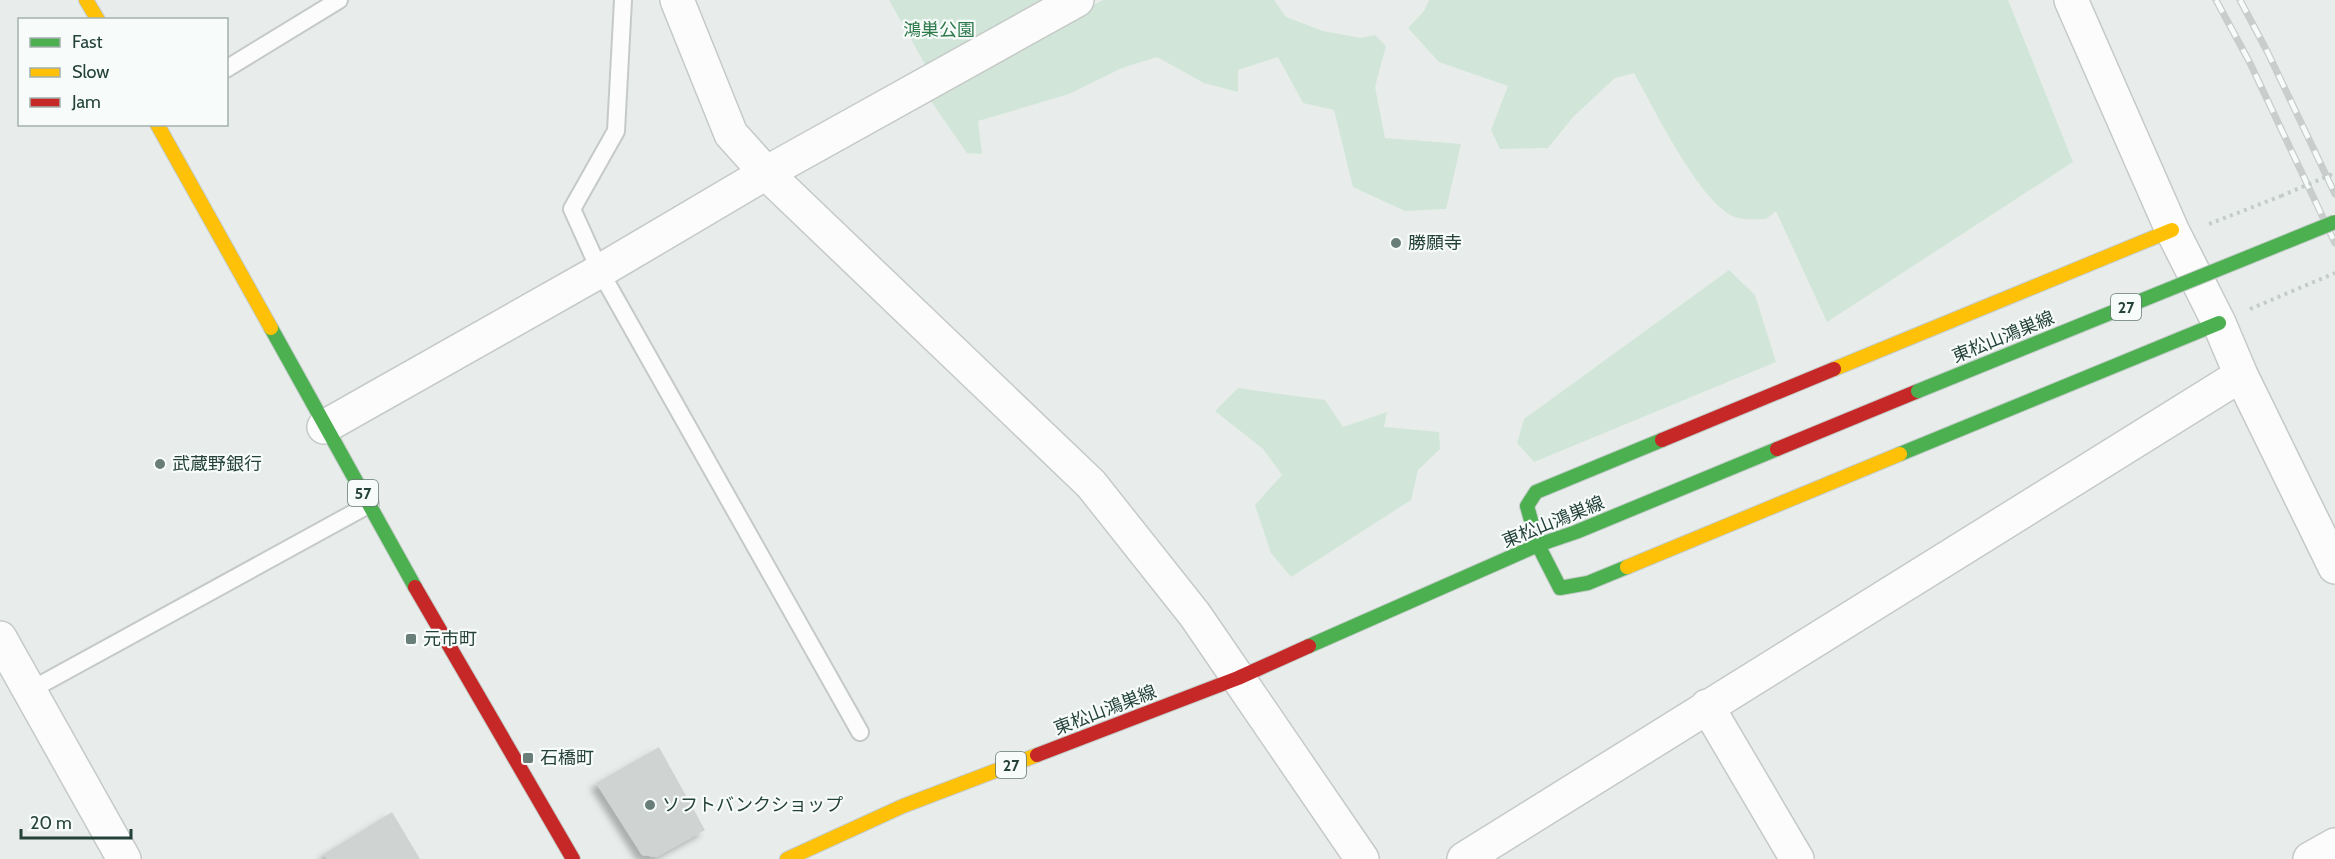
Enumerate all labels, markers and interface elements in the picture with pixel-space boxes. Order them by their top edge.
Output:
legend [18,18,228,126]
park label: 鴻巣公園 [903,19,975,41]
text: Fast [72,31,103,53]
text: Slow [72,61,109,83]
text: Jam [71,91,101,113]
place label: 勝願寺 [1408,232,1462,254]
marker: 勝願寺 [1389,236,1403,250]
road number: 27 [2111,294,2141,320]
street label: 東松山鴻巣線 [1949,307,2057,367]
place label: 武蔵野銀行 [172,453,262,475]
marker: 武蔵野銀行 [153,457,167,471]
road number: 57 [348,480,378,506]
street label: 東松山鴻巣線 [1499,492,1607,552]
place label: 元市町 [423,628,477,650]
marker: 元市町 [404,632,418,646]
street label: 東松山鴻巣線 [1051,680,1159,740]
place label: 石橋町 [540,747,594,769]
marker: 石橋町 [521,751,535,765]
road number: 27 [996,752,1026,778]
place label: ソフトバンクショップ [662,794,843,816]
marker: ソフトバンクショップ [643,798,657,812]
scale bar [21,802,130,840]
text: 20 m [30,812,72,834]

